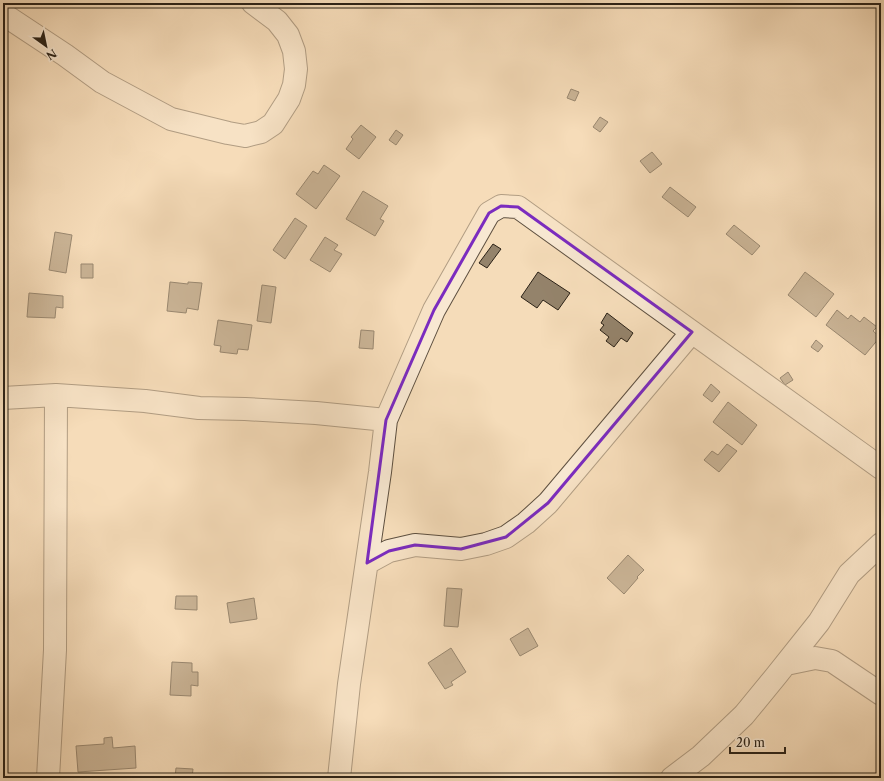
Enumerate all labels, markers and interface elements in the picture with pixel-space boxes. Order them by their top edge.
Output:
north arrow [26,26,66,66]
text: N [43,46,59,63]
scale bar [730,729,785,755]
text: 20 m [736,735,765,750]

